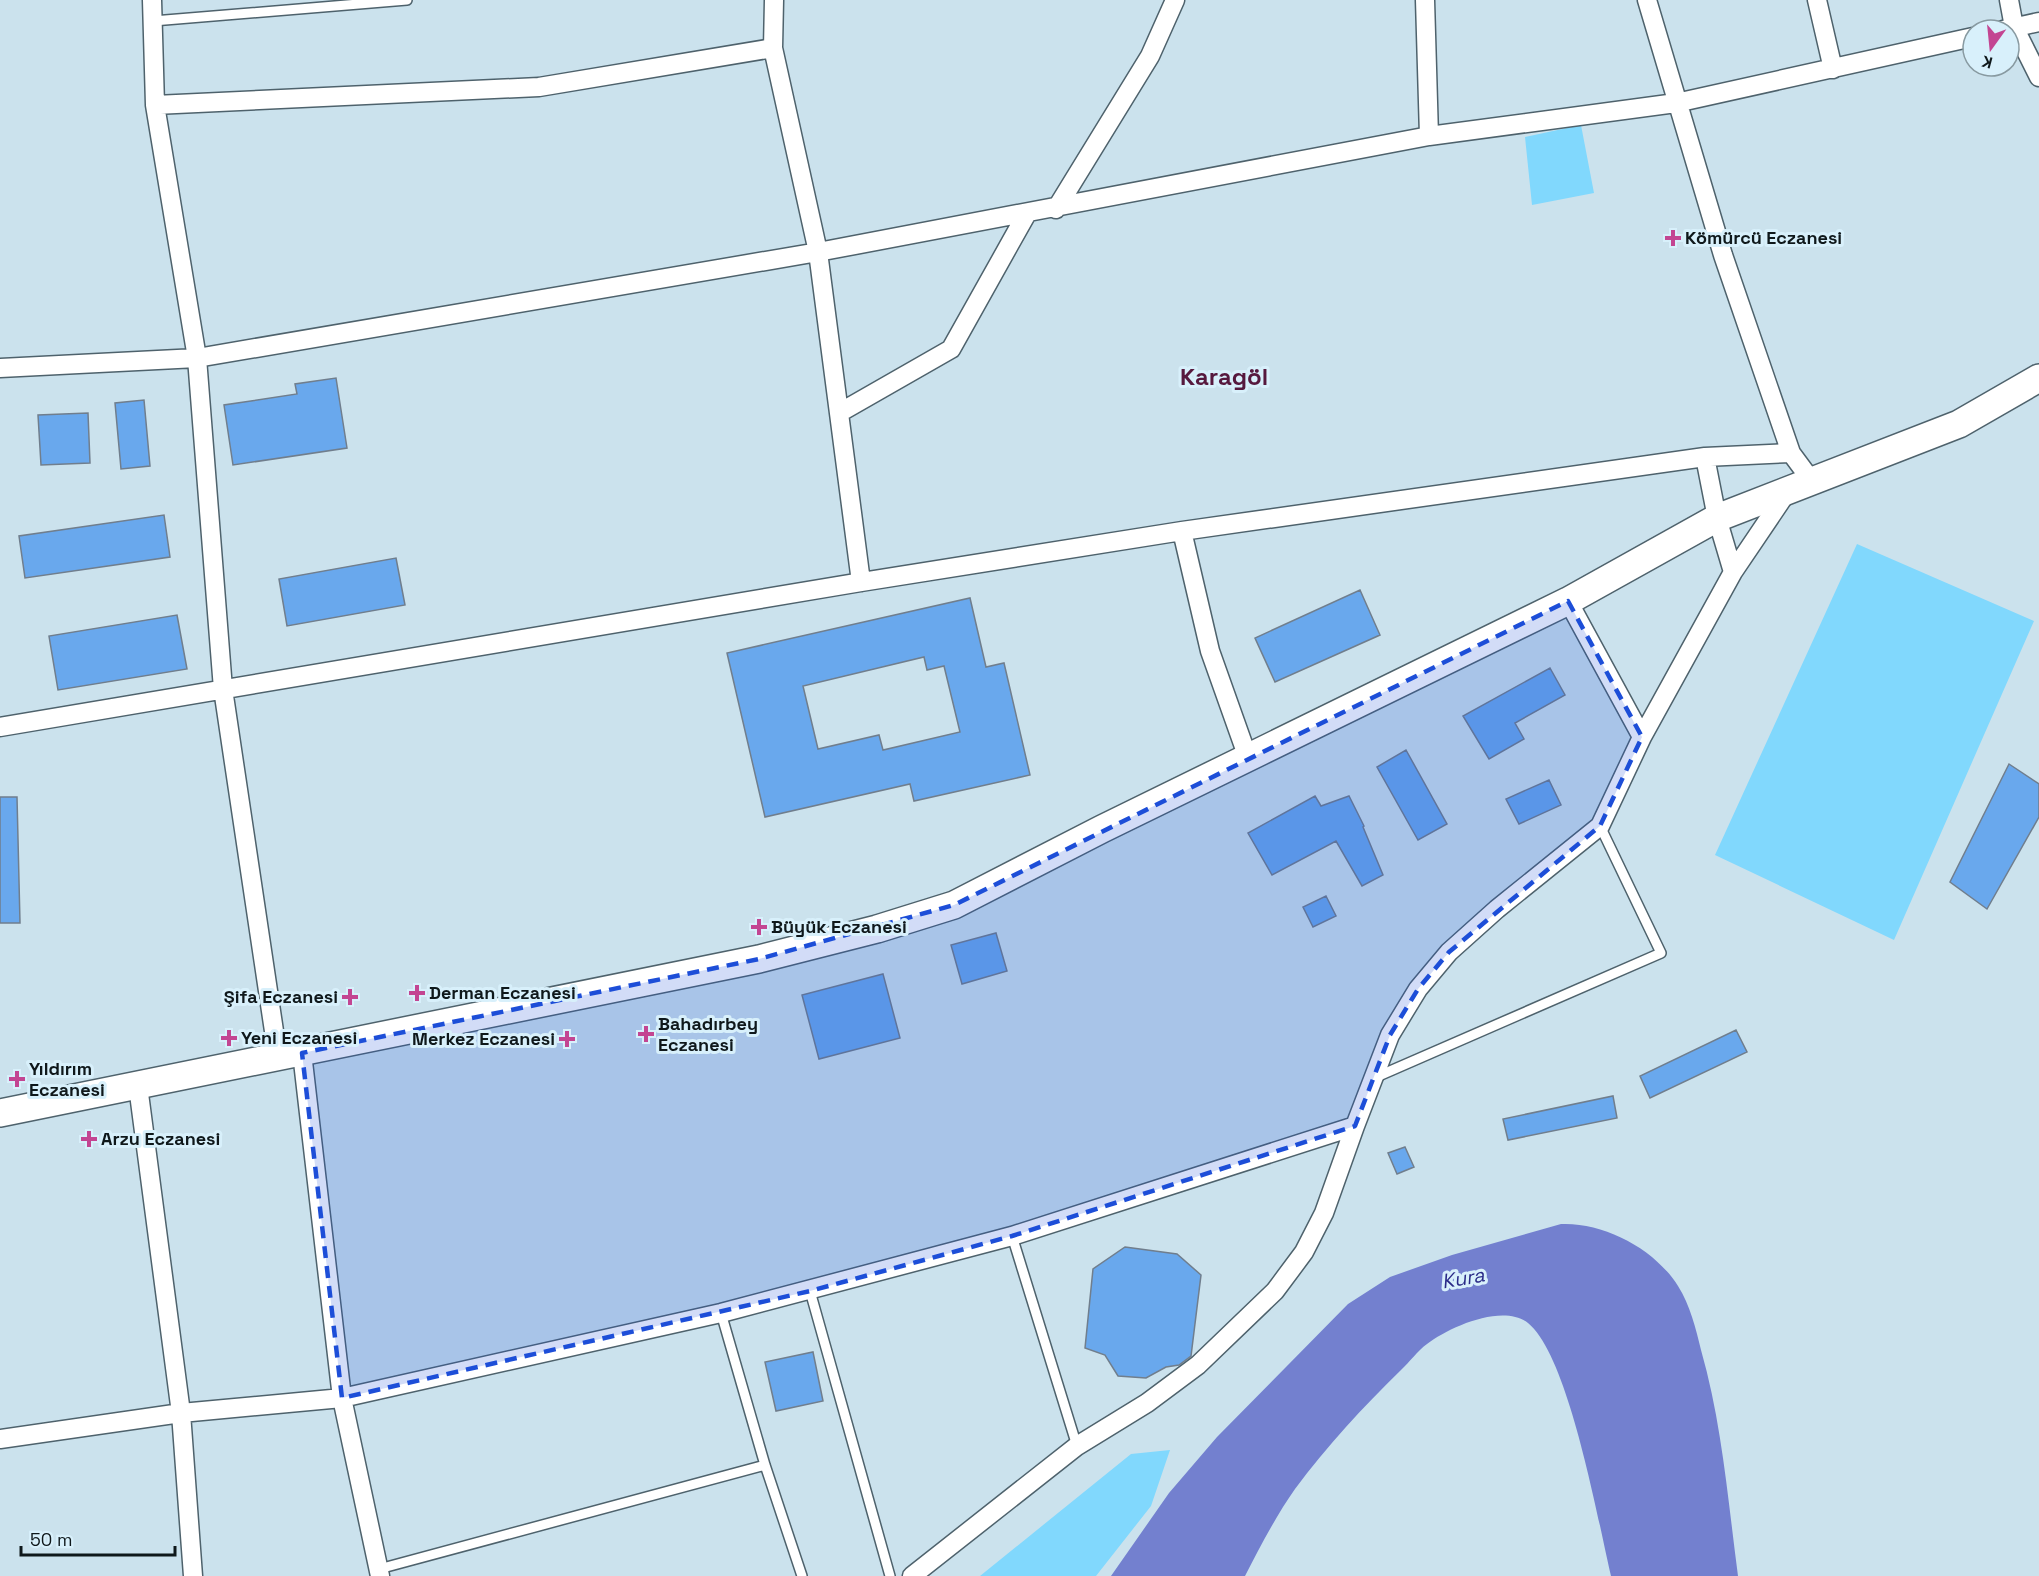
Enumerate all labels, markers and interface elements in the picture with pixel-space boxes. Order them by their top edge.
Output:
north arrow [1961,18,2021,78]
text: K [1980,51,1995,73]
place label: Kömürcü Eczanesi [1685,226,1842,249]
marker: Kömürcü Eczanesi [1666,231,1680,245]
district label: Karagöl [1180,361,1268,392]
place label: Büyük Eczanesi [771,915,907,938]
marker: Büyük Eczanesi [752,920,766,934]
place label: Derman Eczanesi [429,981,576,1004]
place label: Şifa Eczanesi [224,985,338,1008]
marker: Derman Eczanesi [410,986,424,1000]
marker: Şifa Eczanesi [343,990,357,1004]
place label: Bahadırbey Eczanesi [658,1012,758,1056]
place label: Yeni Eczanesi [241,1026,357,1049]
place label: Merkez Eczanesi [412,1027,555,1050]
marker: Bahadırbey Eczanesi [639,1027,653,1041]
marker: Yeni Eczanesi [222,1031,236,1045]
marker: Merkez Eczanesi [560,1032,574,1046]
place label: Yıldırım Eczanesi [29,1057,105,1101]
marker: Yıldırım Eczanesi [10,1072,24,1086]
place label: Arzu Eczanesi [101,1127,220,1150]
marker: Arzu Eczanesi [82,1132,96,1146]
water label: Kura [1440,1261,1487,1295]
scale bar [21,1519,176,1557]
text: 50 m [30,1528,72,1551]

